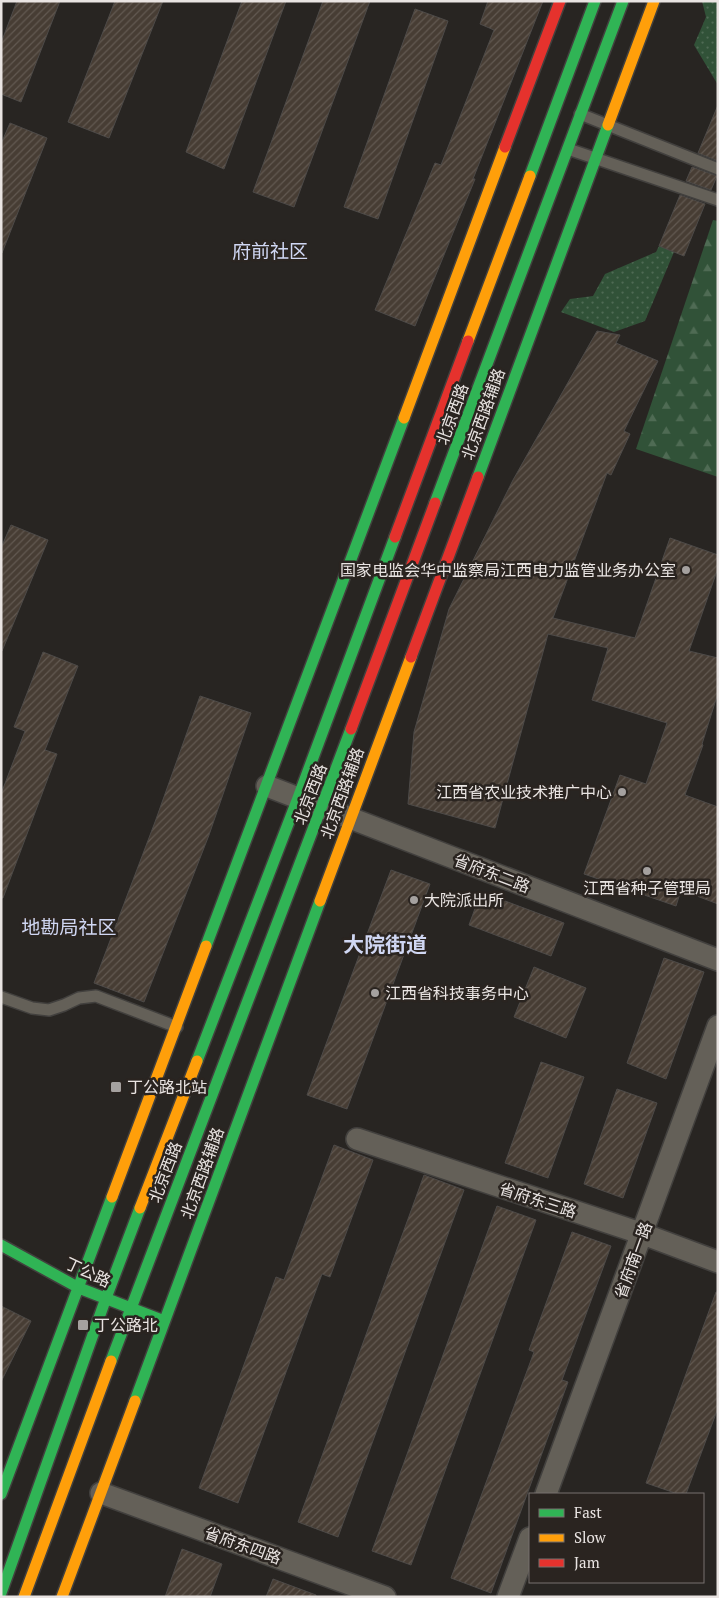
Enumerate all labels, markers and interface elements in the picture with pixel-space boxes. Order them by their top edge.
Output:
district label: 府前社区 [232,238,308,263]
street label: 北京西路辅路 [456,365,510,463]
street label: 北京西路 [431,380,473,448]
place label: 国家电监会华中监察局江西电力监管业务办公室 [340,559,676,581]
marker: 国家电监会华中监察局江西电力监管业务办公室 [680,564,692,576]
street label: 北京西路辅路 [315,744,369,842]
street label: 北京西路 [288,760,332,828]
place label: 江西省农业技术推广中心 [436,781,612,803]
marker: 江西省农业技术推广中心 [616,786,628,798]
street label: 省府东二路 [451,848,533,898]
marker: 江西省种子管理局 [641,865,653,877]
place label: 江西省种子管理局 [583,877,711,899]
place label: 大院派出所 [424,889,504,911]
marker: 大院派出所 [408,894,420,906]
district label: 地勘局社区 [21,914,117,939]
district label: 大院街道 [343,930,427,958]
place label: 江西省科技事务中心 [385,982,529,1004]
marker: 江西省科技事务中心 [369,987,381,999]
place label: 丁公路北站 [127,1076,207,1098]
marker: 丁公路北站 [109,1080,123,1094]
street label: 北京西路辅路 [175,1124,229,1222]
street label: 北京西路 [143,1138,187,1206]
street label: 省府东三路 [497,1177,579,1223]
street label: 省府南一路 [609,1219,657,1301]
street label: 丁公路 [62,1252,114,1292]
place label: 丁公路北 [94,1314,158,1336]
marker: 丁公路北 [76,1318,90,1332]
legend [529,1493,704,1583]
text: Fast [574,1502,602,1522]
street label: 省府东四路 [202,1521,284,1569]
text: Slow [574,1527,607,1547]
text: Jam [574,1552,600,1572]

